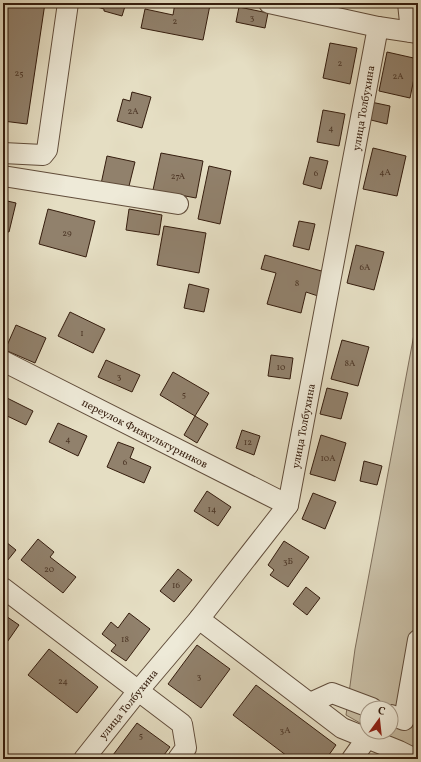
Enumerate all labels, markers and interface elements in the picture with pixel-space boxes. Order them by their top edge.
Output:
house number: 3 [250,11,255,24]
house number: 2 [173,15,178,28]
house number: 2 [338,57,343,70]
street label: улица Толбухина [350,64,379,152]
house number: 25 [14,67,24,80]
house number: 2А [392,70,404,83]
house number: 2А [127,105,139,118]
house number: 4 [328,122,334,135]
house number: 4А [379,166,392,179]
house number: 6 [314,167,319,180]
house number: 27А [171,170,186,183]
house number: 29 [62,227,72,240]
house number: 6А [360,261,371,274]
house number: 8 [295,277,300,290]
house number: 1 [80,327,84,340]
house number: 8А [345,357,356,370]
house number: 10 [277,361,286,374]
house number: 3 [117,370,122,383]
street label: улица Толбухина [289,382,320,470]
house number: 5 [182,388,186,401]
street label: переулок Физкультурников [79,396,210,473]
house number: 4 [65,433,71,446]
house number: 12 [244,436,252,449]
house number: 10А [320,452,336,465]
house number: 6 [123,456,128,469]
house number: 14 [208,503,216,516]
house number: 3Б [283,555,294,568]
house number: 20 [44,563,55,576]
house number: 16 [172,579,180,592]
house number: 18 [121,633,129,646]
street label: улица Толбухина [96,666,162,743]
house number: 3 [197,670,202,683]
house number: 24 [58,675,68,688]
north arrow [359,700,399,740]
text: С [376,704,387,720]
house number: 3А [280,724,291,737]
house number: 5 [139,729,143,742]

